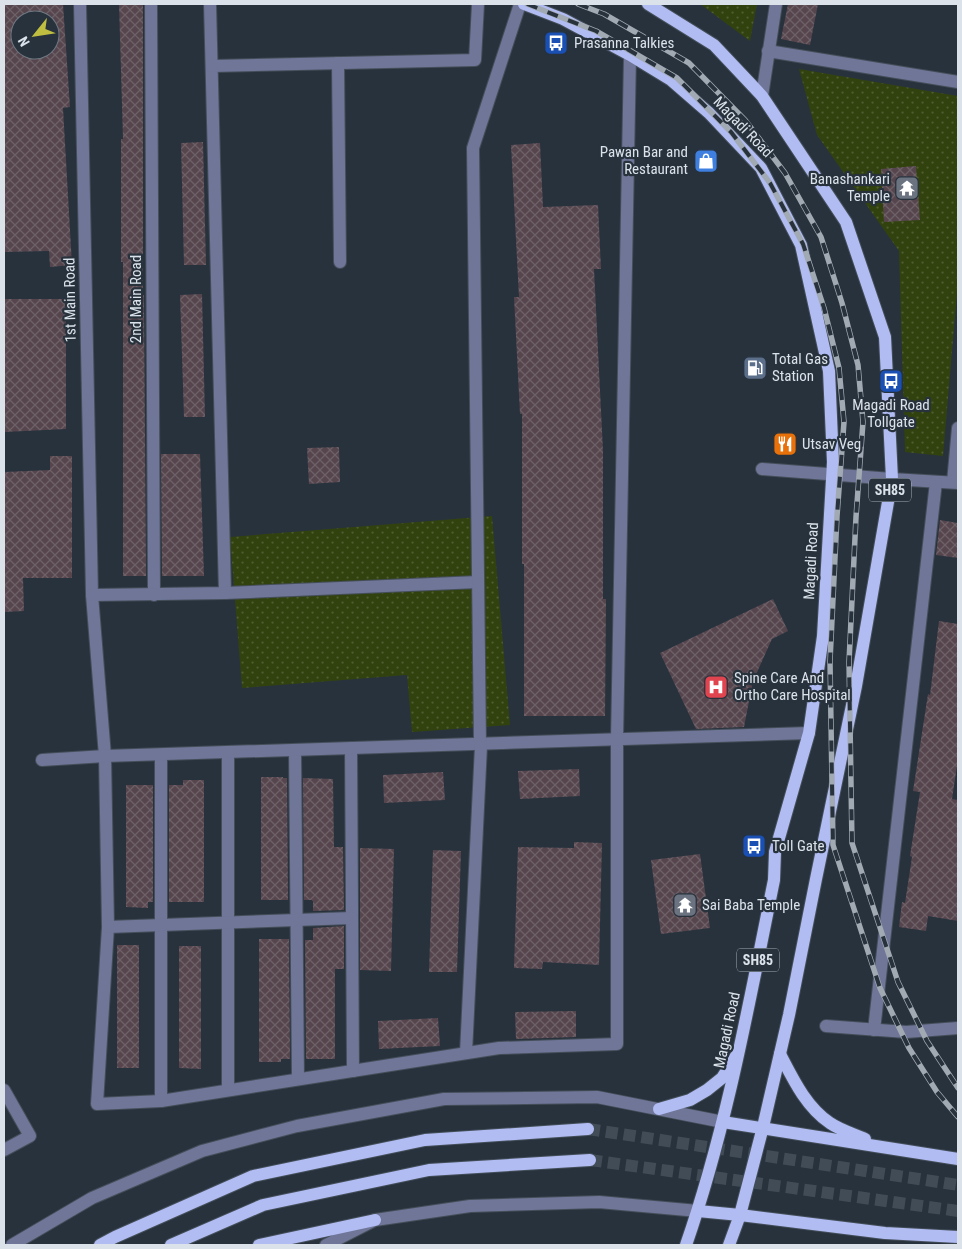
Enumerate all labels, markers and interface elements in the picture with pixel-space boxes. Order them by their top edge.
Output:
north arrow [10,10,60,60]
bus stop icon: Prasanna Talkies [543,30,569,56]
text: N [15,34,33,49]
place label: Prasanna Talkies [574,34,675,52]
street label: Magadi Road [710,93,776,161]
place label: Pawan Bar and Restaurant [600,143,688,178]
shop icon: Pawan Bar and Restaurant [693,148,719,174]
place label: Banashankari Temple [810,170,890,205]
temple icon: Banashankari Temple [894,175,920,201]
street label: 2nd Main Road [127,255,145,343]
street label: 1st Main Road [60,257,80,343]
place label: Total Gas Station [772,350,828,385]
fuel station icon: Total Gas Station [742,355,768,381]
bus stop icon: Magadi Road Tollgate [878,368,904,394]
place label: Magadi Road Tollgate [852,396,930,431]
restaurant icon: Utsav Veg [772,431,798,457]
place label: Utsav Veg [802,435,861,453]
road number: SH85 [869,478,911,502]
street label: Magadi Road [800,522,822,600]
place label: Spine Care And Ortho Care Hospital [734,669,851,704]
hospital icon: Spine Care And Ortho Care Hospital [703,674,729,700]
bus stop icon: Toll Gate [741,833,767,859]
place label: Toll Gate [772,837,824,855]
temple icon: Sai Baba Temple [672,892,698,918]
place label: Sai Baba Temple [702,896,800,914]
road number: SH85 [737,948,779,972]
street label: Magadi Road [710,990,744,1070]

